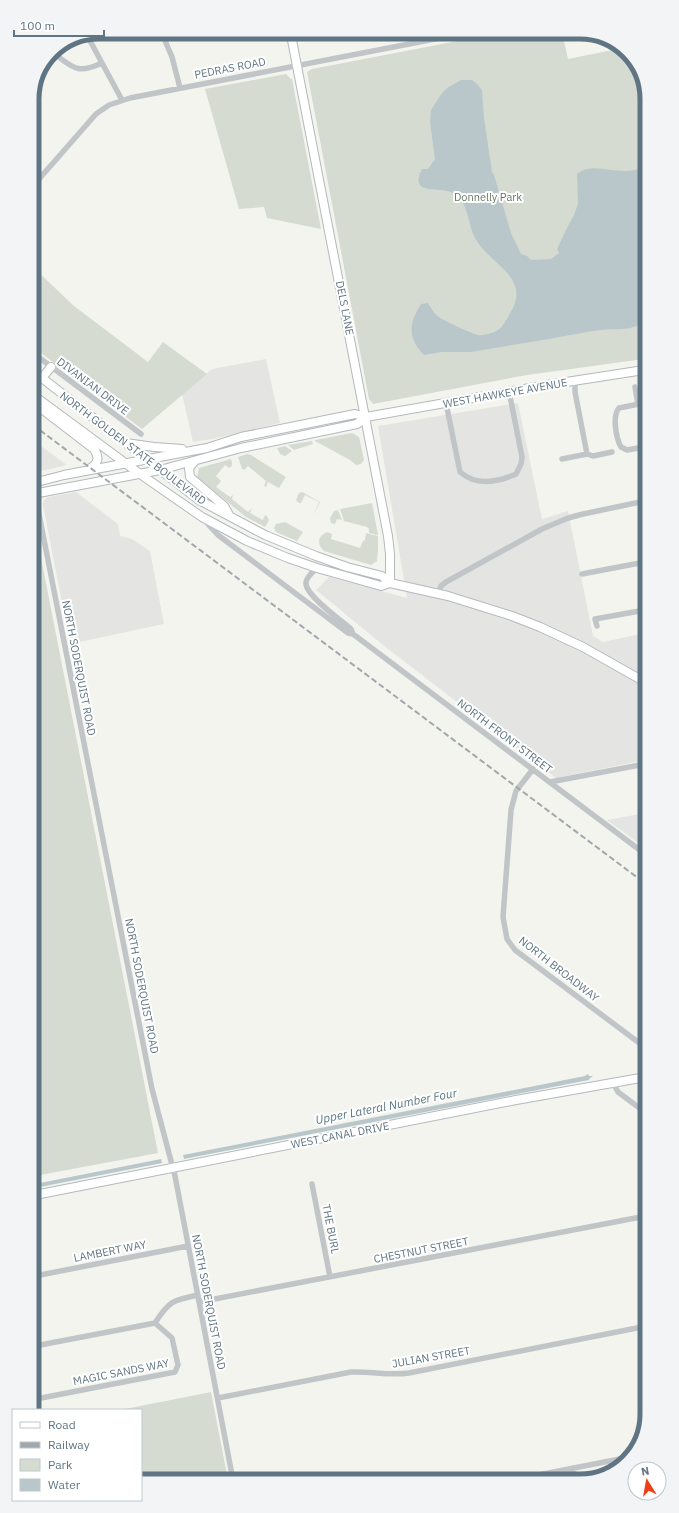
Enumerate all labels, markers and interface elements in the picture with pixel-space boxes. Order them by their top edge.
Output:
scale bar [14,12,104,38]
text: 100 m [20,18,55,33]
street label: PEDRAS ROAD [193,54,267,82]
park label: Donnelly Park [454,190,522,204]
street label: DELS LANE [333,280,357,336]
street label: DIVANIAN DRIVE [54,354,132,418]
street label: WEST HAWKEYE AVENUE [442,375,568,411]
street label: NORTH GOLDEN STATE BOULEVARD [57,388,209,508]
street label: NORTH SODERQUIST ROAD [59,599,99,737]
street label: NORTH FRONT STREET [455,696,556,777]
street label: NORTH SODERQUIST ROAD [122,917,162,1055]
street label: NORTH BROADWAY [516,933,602,1005]
water label: Upper Lateral Number Four [314,1085,459,1127]
street label: WEST CANAL DRIVE [290,1119,390,1151]
street label: THE BURL [319,1203,343,1255]
street label: NORTH SODERQUIST ROAD [189,1233,229,1371]
street label: CHESTNUT STREET [372,1234,470,1266]
street label: LAMBERT WAY [72,1237,148,1265]
street label: JULIAN STREET [391,1343,472,1371]
street label: MAGIC SANDS WAY [72,1356,171,1388]
legend [12,1409,142,1501]
text: Road [48,1417,76,1432]
text: Railway [48,1437,90,1452]
text: Park [48,1457,73,1472]
north arrow [627,1461,667,1501]
text: N [640,1464,650,1479]
text: Water [48,1477,81,1492]

